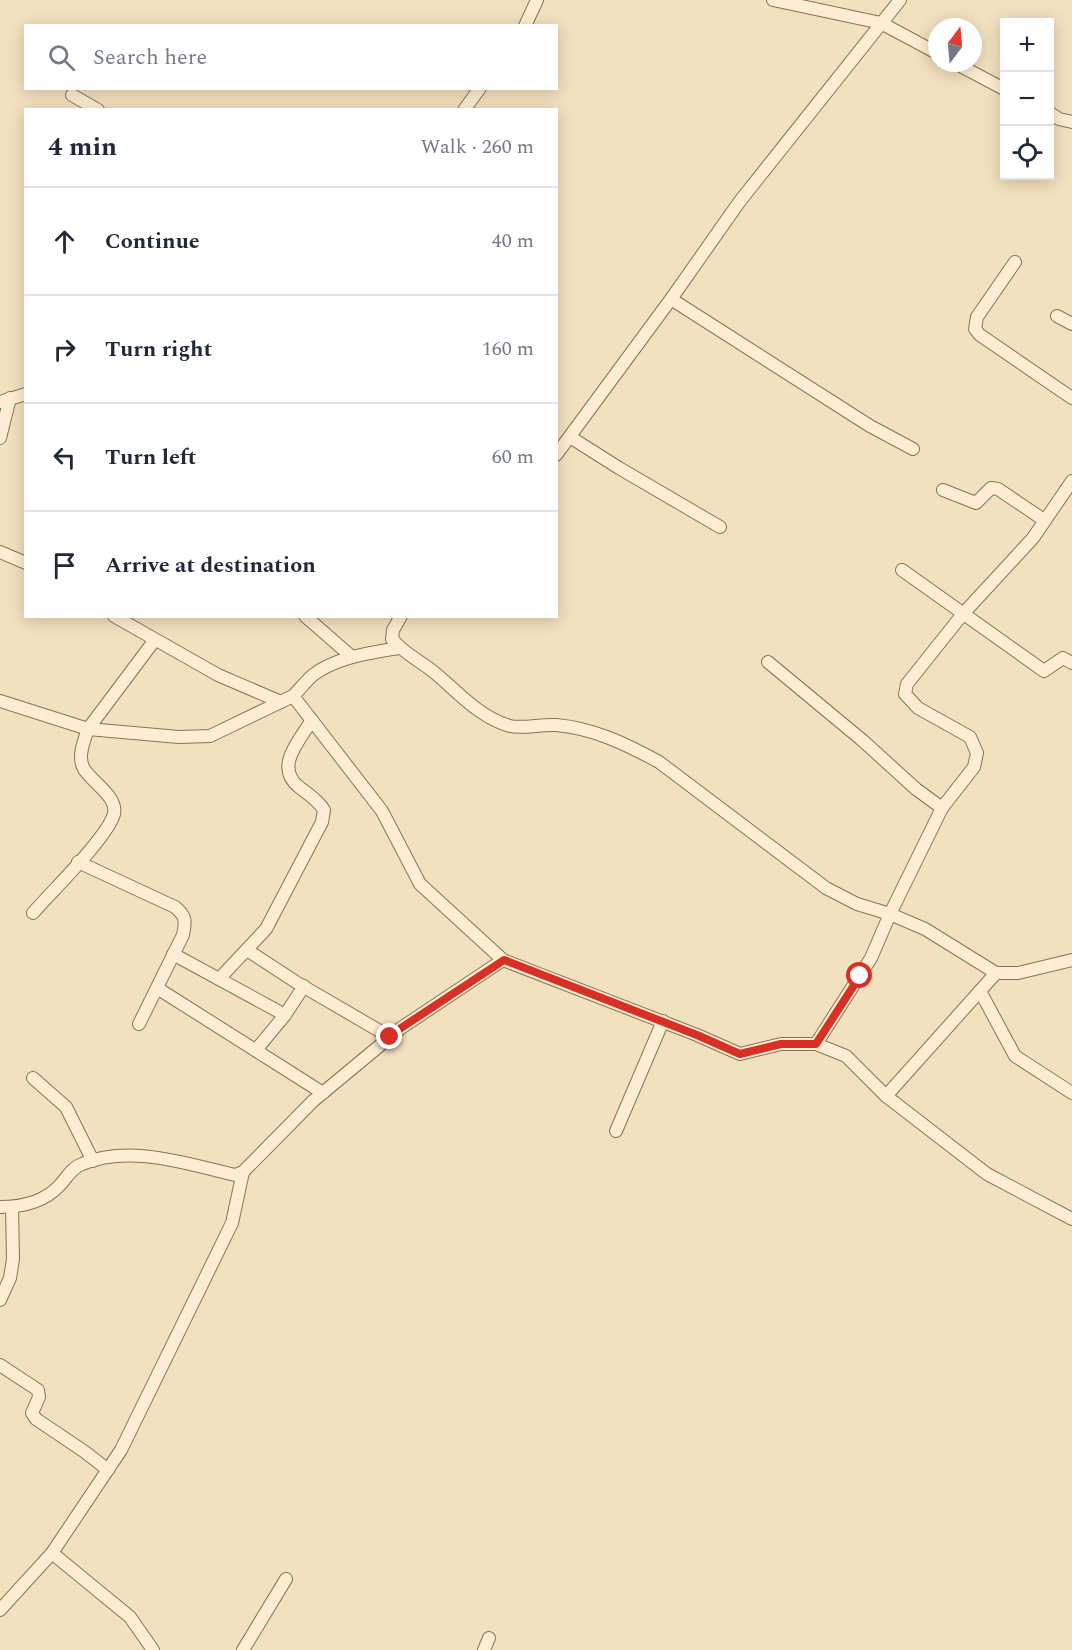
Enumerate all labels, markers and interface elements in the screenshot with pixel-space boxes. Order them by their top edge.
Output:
north arrow [928,18,982,72]
map controls [1000,18,1054,180]
button: + [1000,18,1054,72]
search box [24,24,558,90]
icon: search [45,41,78,74]
text: Search here [93,41,207,74]
button: − [1000,72,1054,126]
button: locate [1000,126,1054,180]
text: 4 min [48,127,117,167]
text: Walk · 260 m [421,132,534,162]
icon: ahead [48,225,81,258]
text: Continue [105,225,200,258]
text: 40 m [492,226,534,256]
icon: right [48,333,81,366]
text: Turn right [105,333,212,366]
text: 160 m [482,334,534,364]
icon: left [48,441,81,474]
text: Turn left [105,441,197,474]
text: 60 m [492,442,534,472]
icon: arrive [48,549,81,582]
text: Arrive at destination [105,549,316,582]
route start [846,962,872,988]
route end [376,1023,402,1049]

